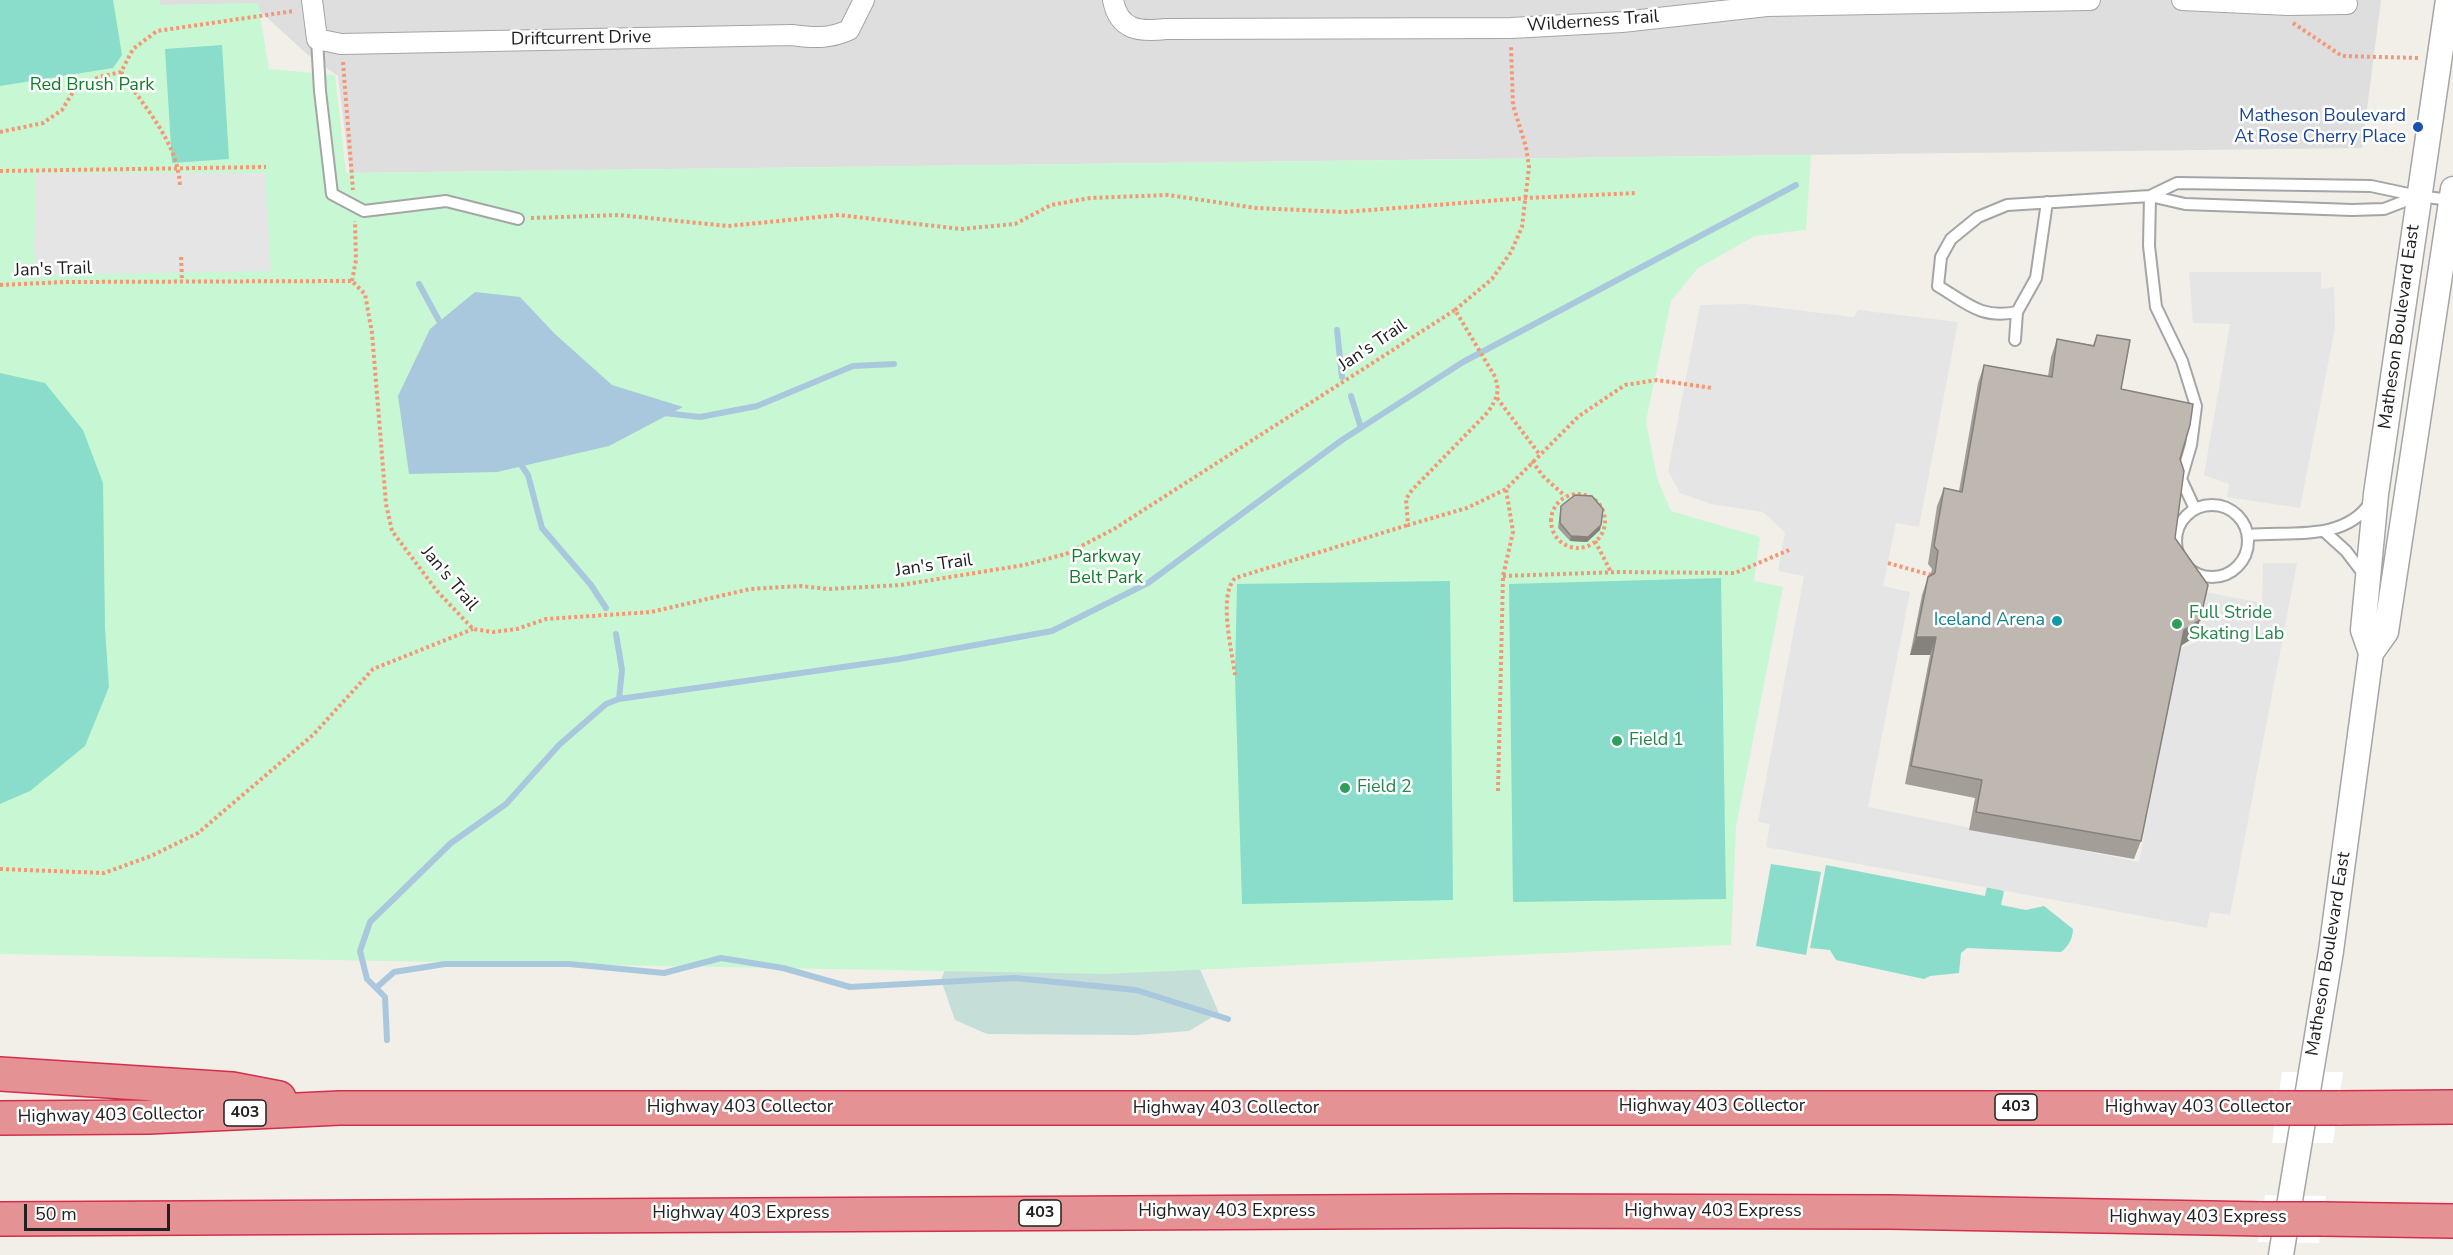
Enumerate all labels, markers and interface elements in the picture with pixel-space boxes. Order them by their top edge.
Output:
street label: Wilderness Trail [1526,7,1660,37]
street label: Driftcurrent Drive [511,27,651,51]
park label: Red Brush Park [30,75,154,97]
place label: Matheson Boulevard At Rose Cherry Place [2234,106,2406,148]
marker: Matheson Boulevard At Rose Cherry Place [2411,120,2425,134]
street label: Matheson Boulevard East [2375,223,2425,431]
street label: Jan's Trail [14,258,92,282]
street label: Jan's Trail [1335,315,1411,377]
street label: Jan's Trail [416,542,482,616]
park label: Parkway Belt Park [1069,547,1143,590]
street label: Jan's Trail [894,550,974,582]
place label: Full Stride Skating Lab [2189,603,2284,646]
place label: Iceland Arena [1934,610,2045,632]
marker: Iceland Arena [2050,614,2064,628]
marker: Full Stride Skating Lab [2170,617,2184,631]
place label: Field 1 [1629,730,1684,752]
marker: Field 1 [1610,734,1624,748]
place label: Field 2 [1357,777,1412,799]
marker: Field 2 [1338,781,1352,795]
street label: Matheson Boulevard East [2302,850,2356,1058]
road number: 403 [1995,1094,2037,1120]
street label: Highway 403 Collector [1619,1096,1805,1118]
street label: Highway 403 Collector [647,1097,833,1119]
street label: Highway 403 Collector [2105,1097,2291,1119]
street label: Highway 403 Collector [1133,1098,1319,1120]
road number: 403 [224,1100,266,1126]
street label: Highway 403 Collector [18,1104,204,1128]
scale bar [27,1192,172,1230]
road number: 403 [1019,1200,1061,1226]
street label: Highway 403 Express [1138,1201,1316,1223]
street label: Highway 403 Express [1624,1201,1802,1223]
text: 50 m [35,1202,77,1226]
street label: Highway 403 Express [652,1203,830,1225]
street label: Highway 403 Express [2109,1207,2287,1229]

